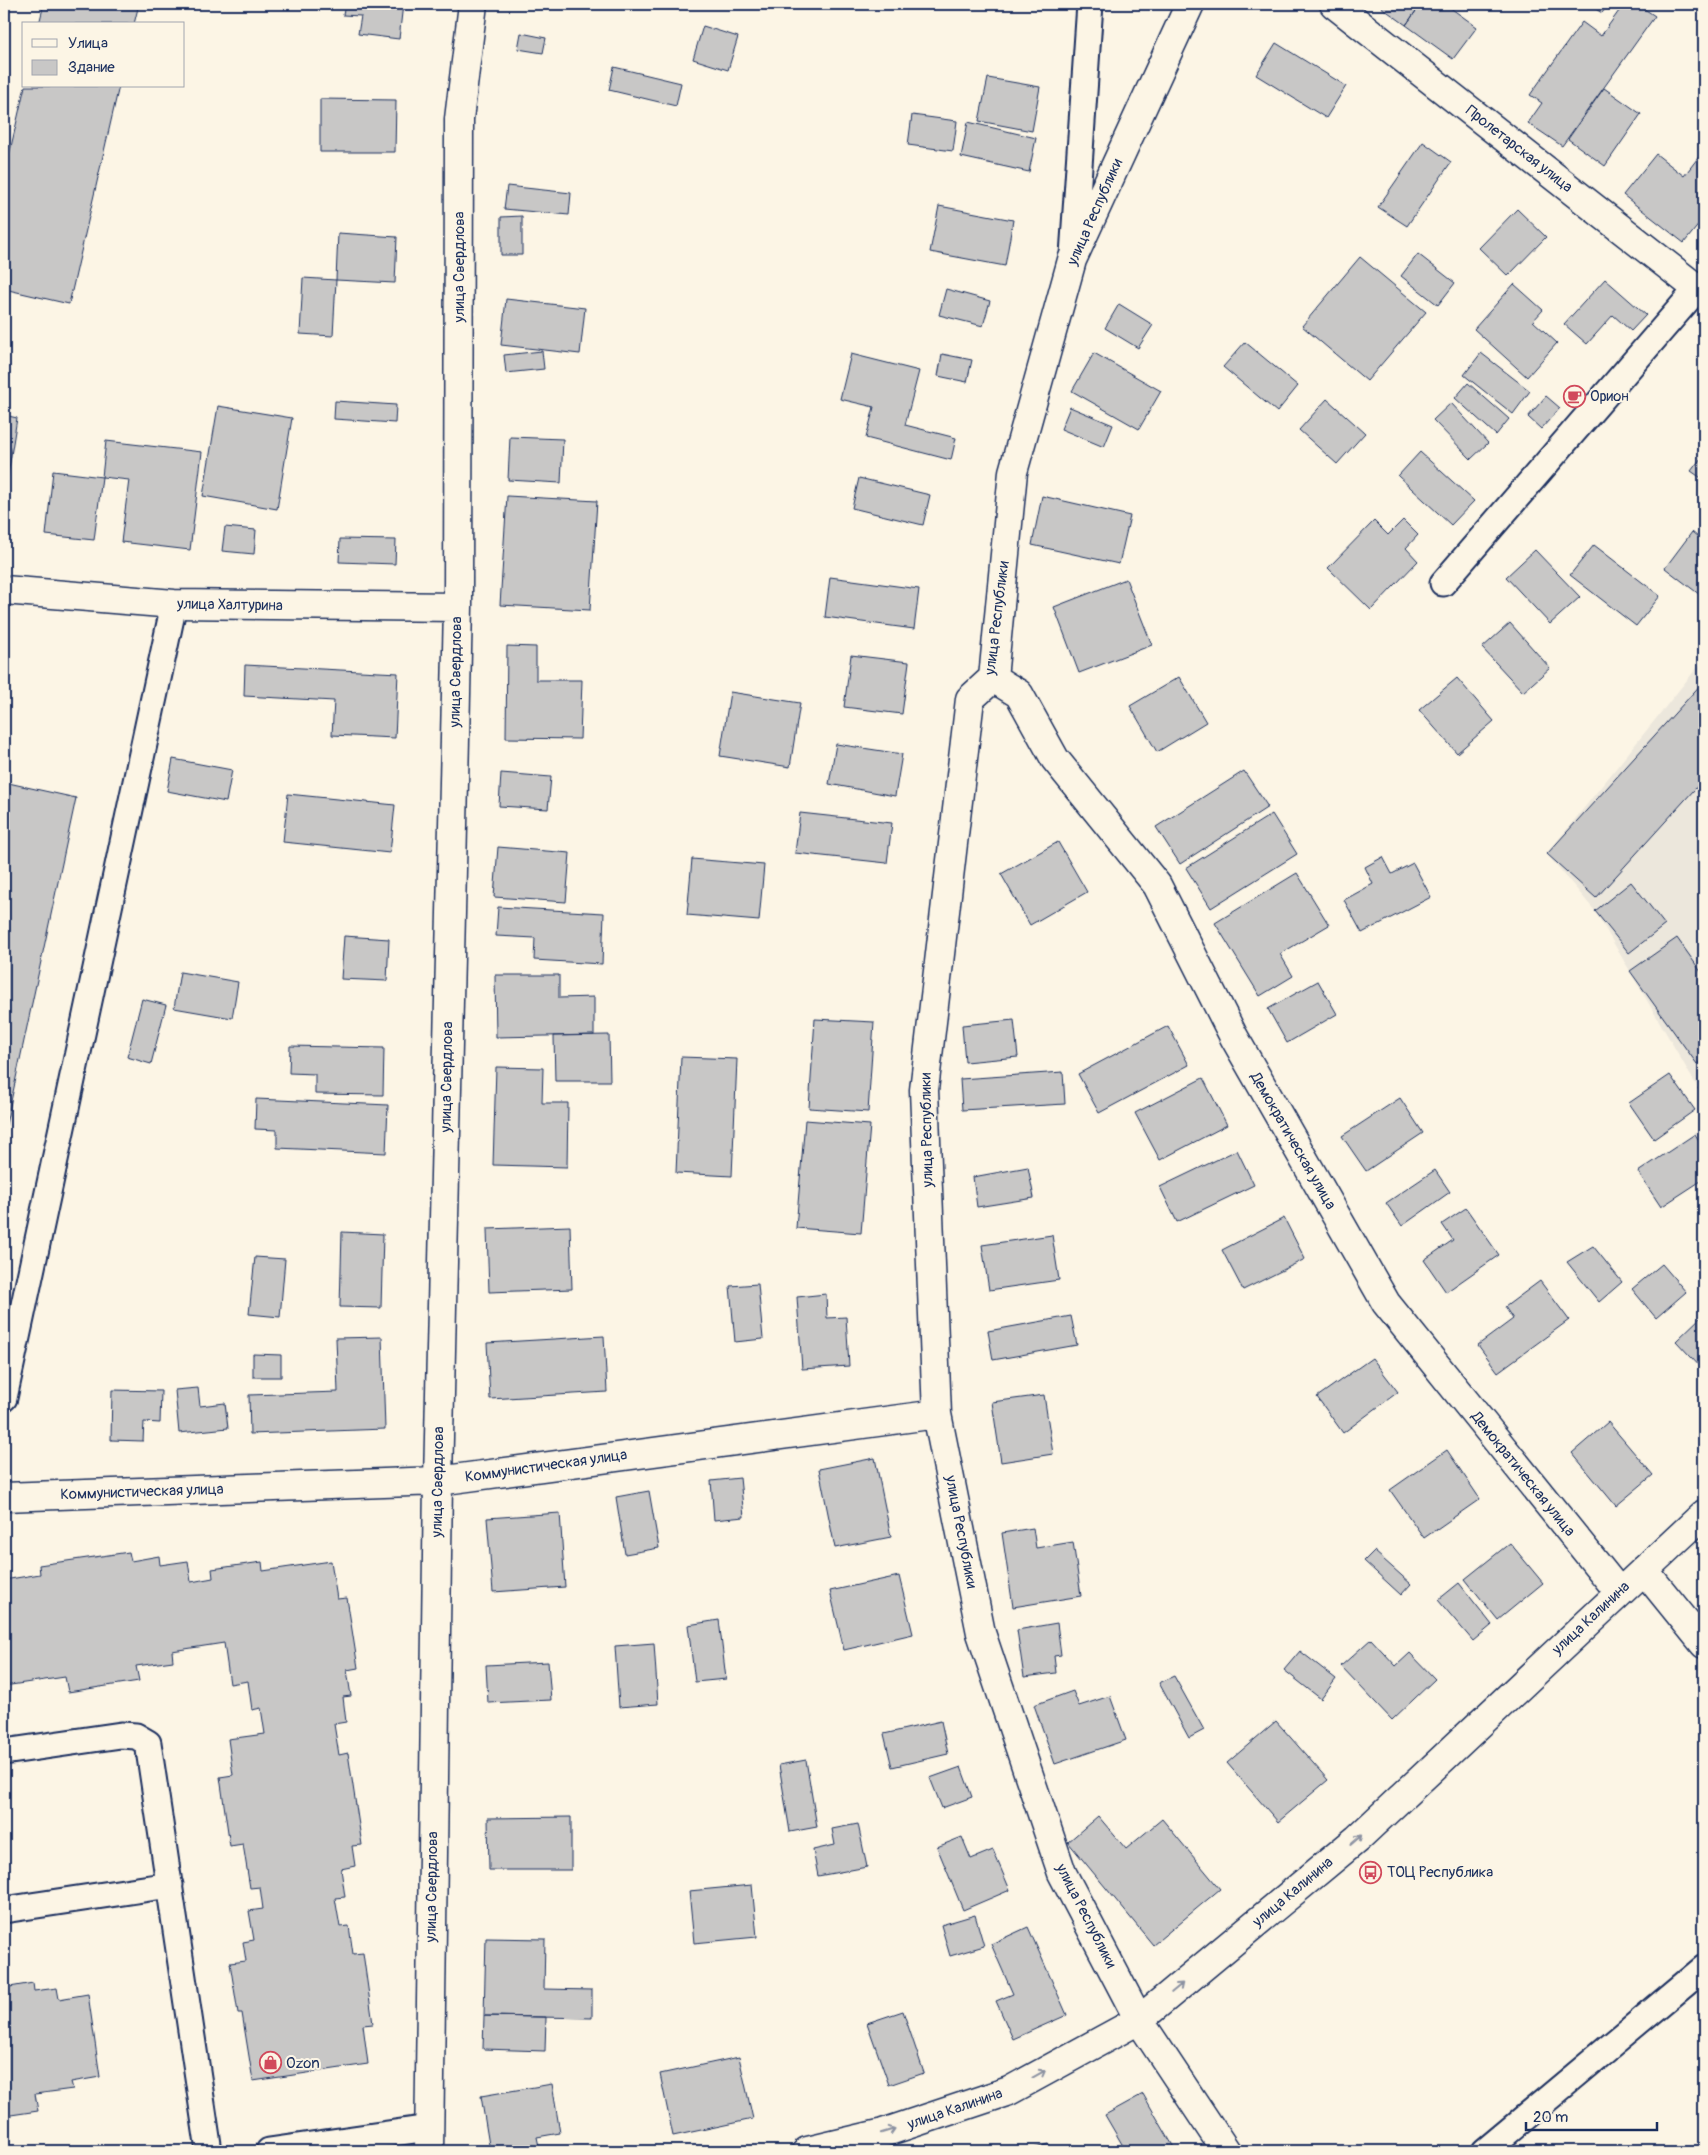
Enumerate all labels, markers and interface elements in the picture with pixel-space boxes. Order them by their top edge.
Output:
legend [22,22,185,88]
text: Улица [68,34,108,53]
text: Здание [68,58,115,77]
street label: Пролетарская улица [1462,101,1576,197]
street label: улица Республики [1063,155,1127,269]
street label: улица Свердлова [450,211,469,324]
cafe icon: Орион [1562,384,1586,408]
place label: Орион [1590,387,1629,406]
street label: улица Республики [980,560,1013,677]
street label: улица Халтурина [176,595,283,615]
street label: улица Свердлова [446,616,466,729]
street label: улица Свердлова [437,1021,457,1134]
street label: Демократическая улица [1245,1068,1340,1213]
street label: улица Республики [916,1072,938,1189]
street label: Демократическая улица [1466,1407,1579,1540]
street label: улица Свердлова [428,1426,448,1539]
street label: Коммунистическая улица [464,1445,628,1487]
street label: улица Республики [941,1473,981,1590]
street label: Коммунистическая улица [60,1480,224,1504]
street label: улица Калинина [1547,1577,1634,1660]
street label: улица Свердлова [422,1831,442,1944]
one-way arrow [1349,1834,1362,1846]
street label: улица Калинина [1248,1853,1337,1932]
street label: улица Республики [1051,1860,1121,1972]
bus stop icon: ТОЦ Республика [1359,1860,1383,1884]
place label: ТОЦ Республика [1387,1863,1493,1882]
one-way arrow [1170,1983,1183,1994]
shop icon: Ozon [258,2051,282,2075]
place label: Ozon [286,2054,320,2073]
one-way arrow [1032,2069,1047,2079]
street label: улица Калинина [904,2084,1005,2134]
scale bar [1526,2100,1657,2132]
text: 20 m [1533,2108,1568,2127]
one-way arrow [879,2126,895,2135]

